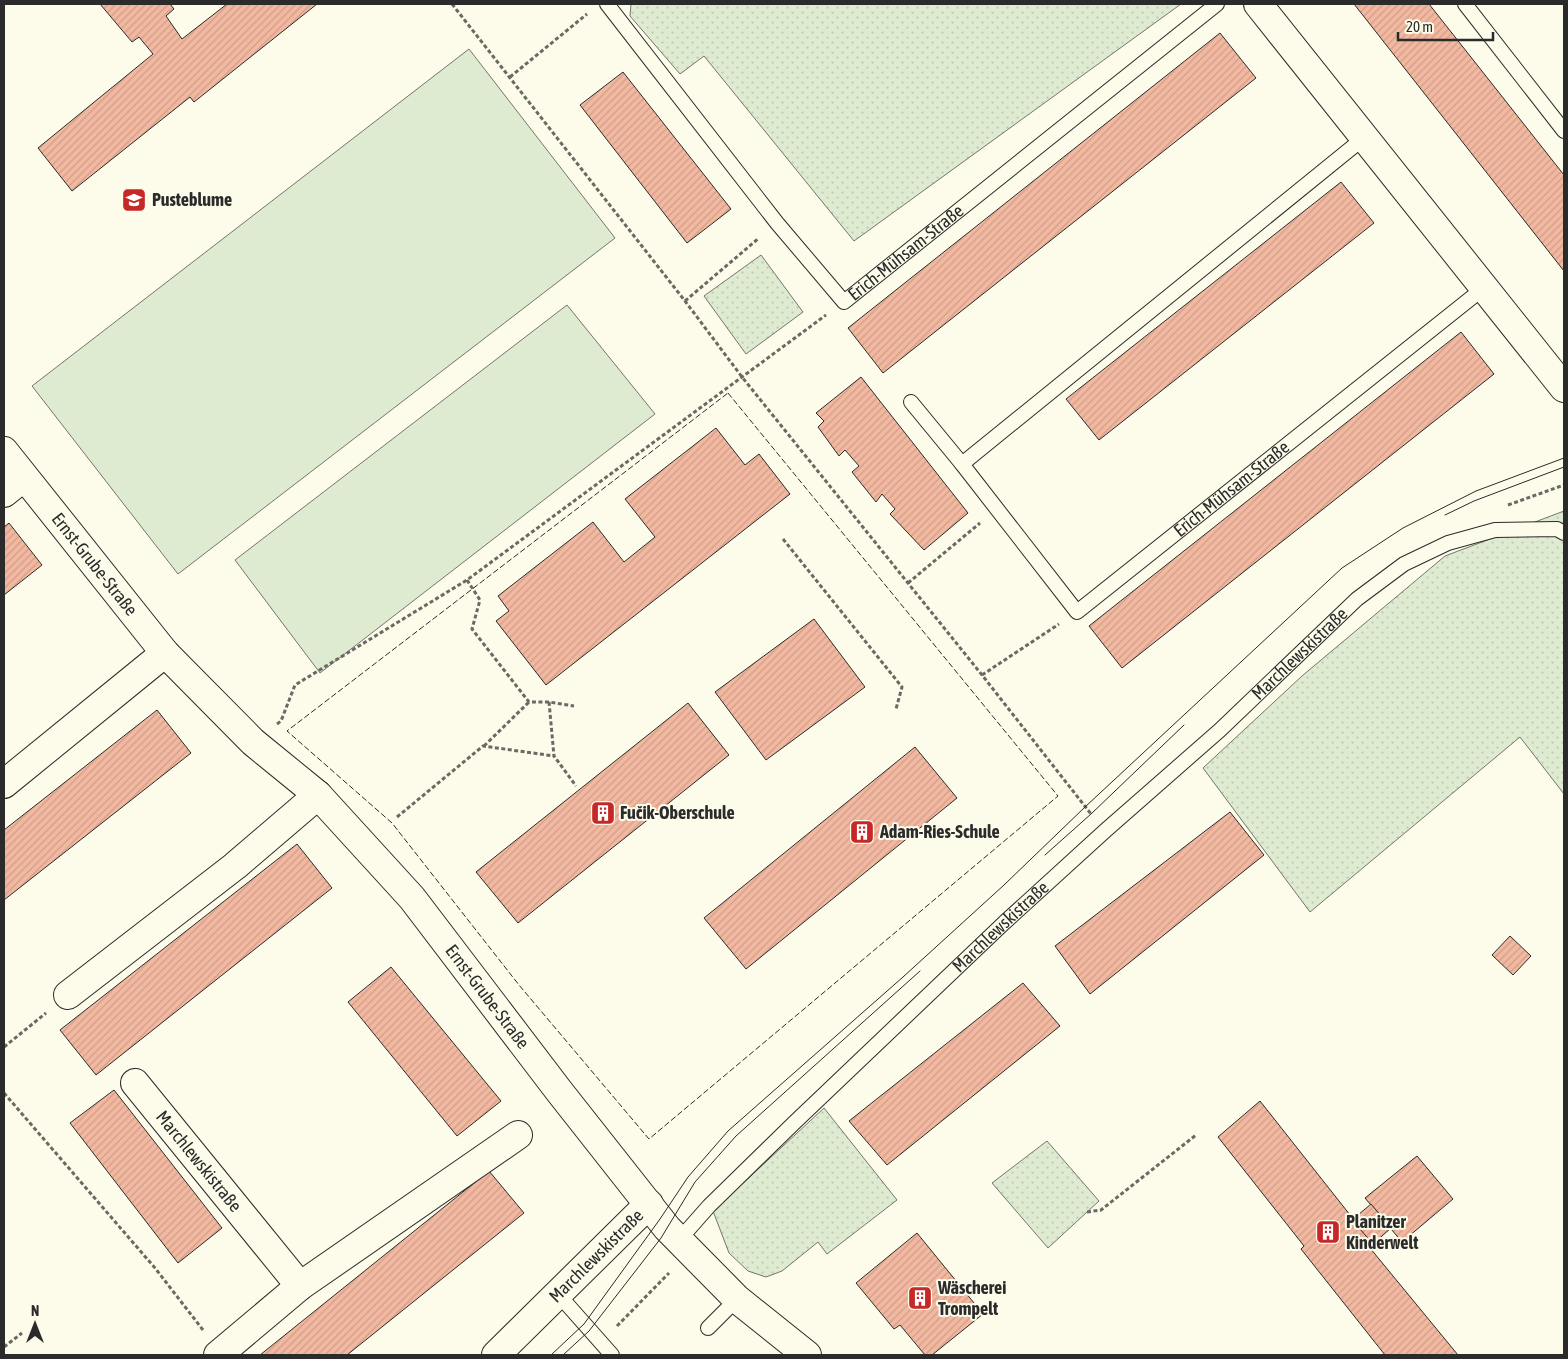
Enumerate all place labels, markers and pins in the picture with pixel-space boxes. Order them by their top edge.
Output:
school or university icon: Pusteblume [121,187,147,213]
place label: Pusteblume [152,189,232,210]
building icon: Fučik-Oberschule [590,800,616,826]
place label: Fučik-Oberschule [620,802,735,823]
building icon: Adam-Ries-Schule [849,819,875,845]
place label: Adam-Ries-Schule [879,821,1000,842]
place label: Planitzer Kinderwelt [1346,1211,1419,1253]
building icon: Planitzer Kinderwelt [1315,1219,1341,1245]
place label: Wäscherei Trompelt [937,1277,1006,1319]
building icon: Wäscherei Trompelt [907,1285,933,1311]

